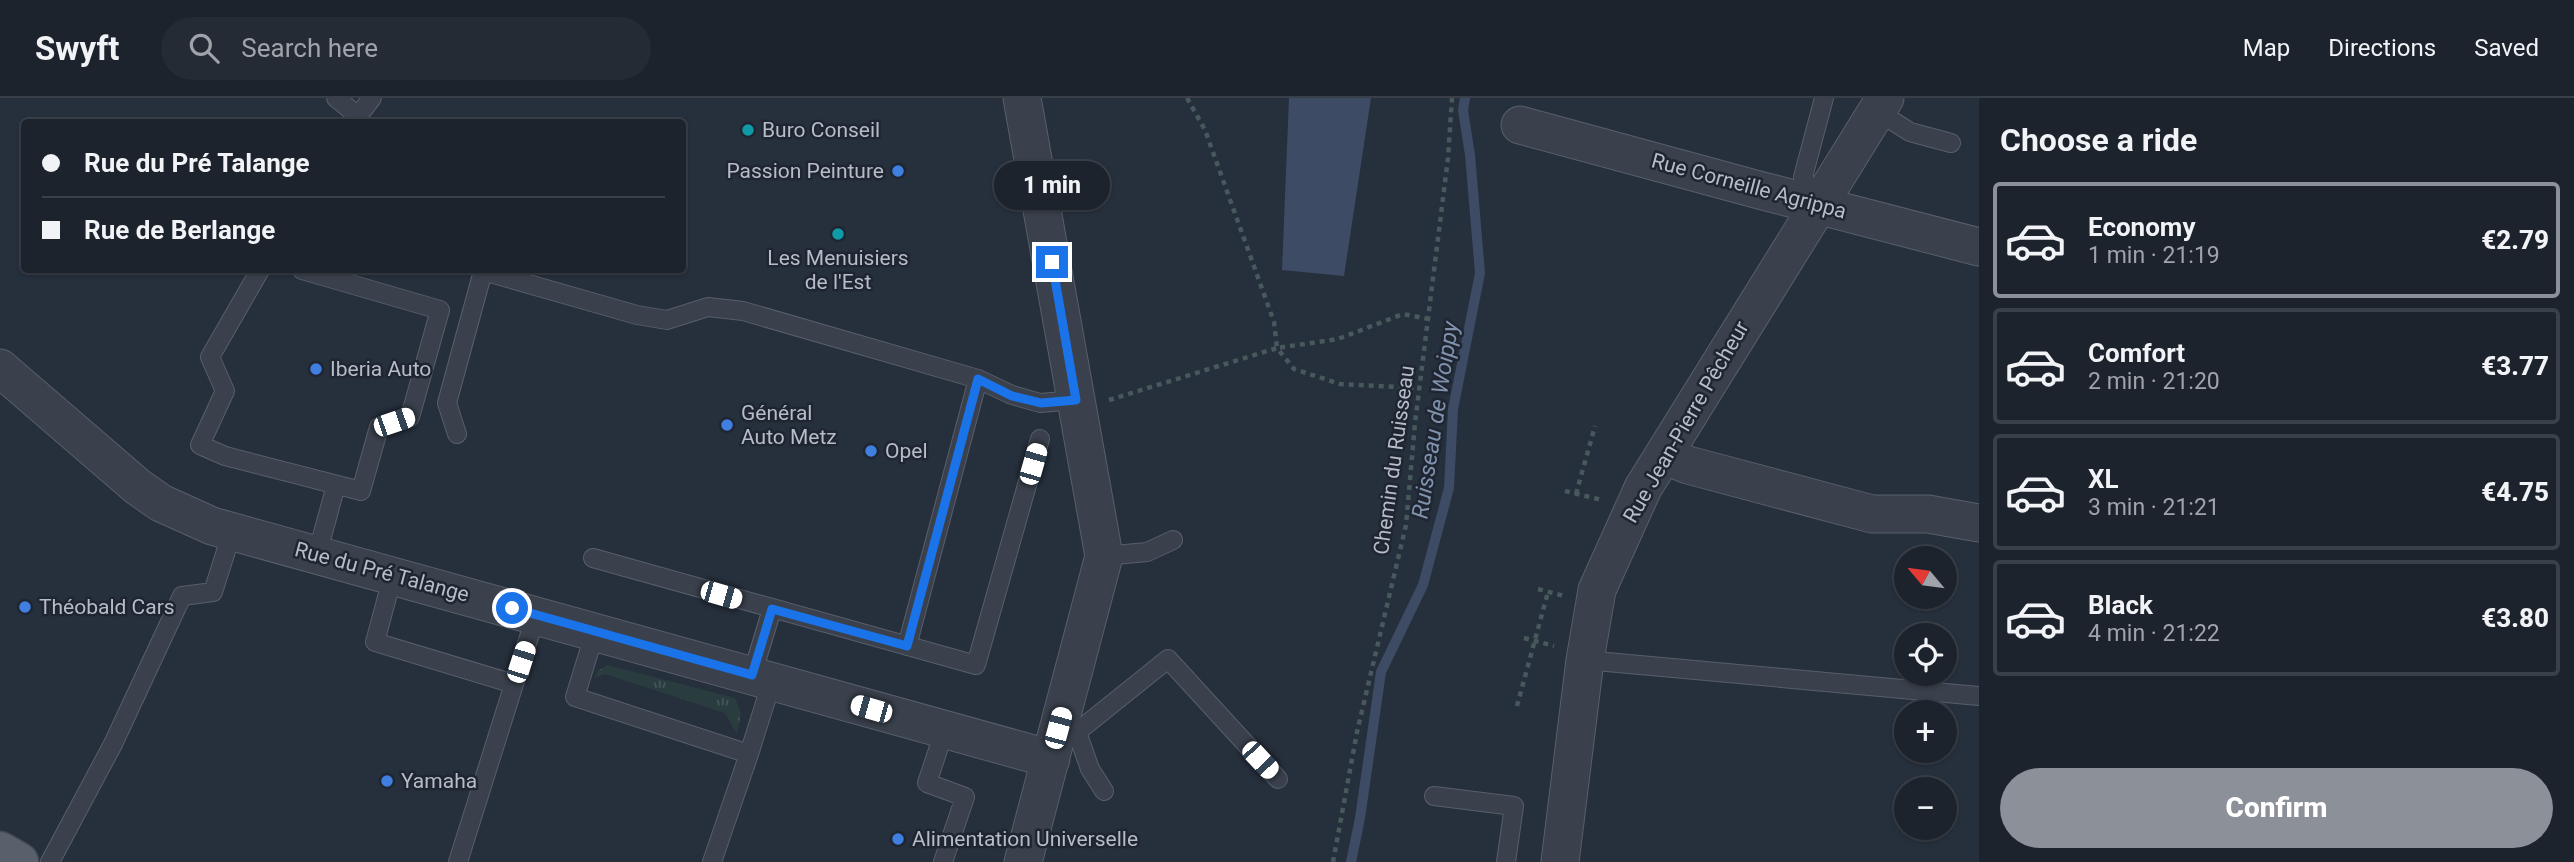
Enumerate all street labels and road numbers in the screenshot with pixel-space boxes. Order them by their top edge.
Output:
street label: Rue Corneille Agrippa [1649,148,1849,224]
street label: Rue Jean-Pierre Pêcheur [1618,317,1754,527]
street label: Chemin du Ruisseau [1369,364,1419,556]
street label: Rue du Pré Talange [292,537,472,607]

